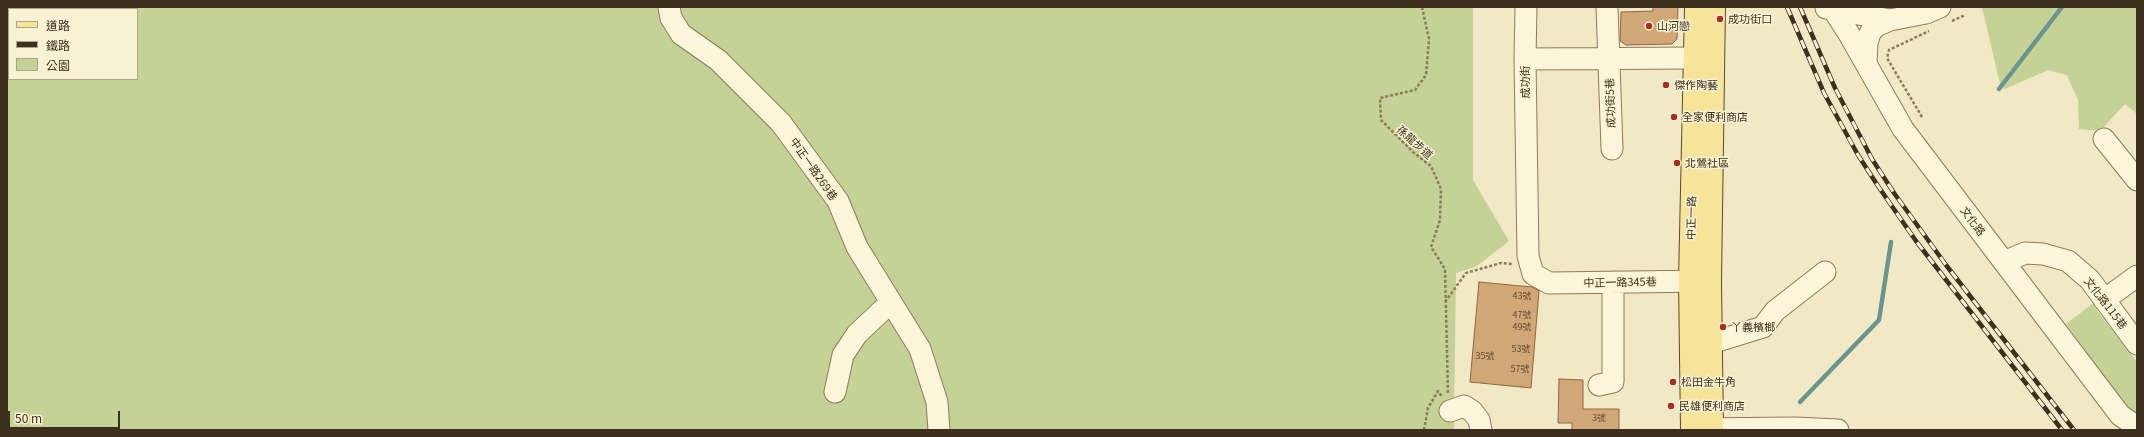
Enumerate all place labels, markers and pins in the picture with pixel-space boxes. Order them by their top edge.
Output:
place label: 成功街口 [1728,12,1772,26]
marker: 成功街口 [1715,14,1725,24]
place label: 山河戀 [1657,19,1690,33]
marker: 山河戀 [1644,21,1654,31]
place label: 傑作陶藝 [1674,78,1718,92]
marker: 傑作陶藝 [1661,80,1671,90]
place label: 全家便利商店 [1682,110,1748,124]
marker: 全家便利商店 [1669,112,1679,122]
place label: 北鶯社區 [1685,156,1729,170]
marker: 北鶯社區 [1672,158,1682,168]
place label: 丫義檳榔 [1731,320,1775,334]
marker: 丫義檳榔 [1718,322,1728,332]
place label: 松田金牛角 [1681,375,1736,389]
marker: 松田金牛角 [1668,377,1678,387]
place label: 民雄便利商店 [1679,399,1745,413]
marker: 民雄便利商店 [1666,401,1676,411]

